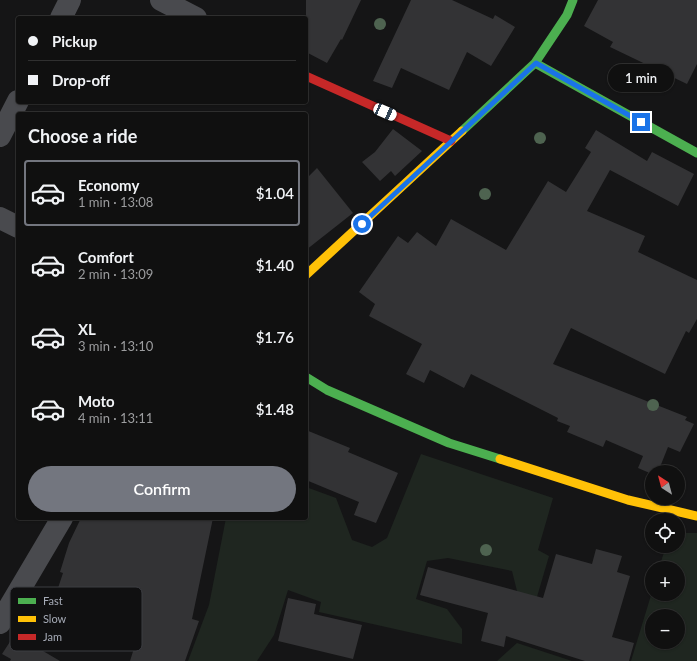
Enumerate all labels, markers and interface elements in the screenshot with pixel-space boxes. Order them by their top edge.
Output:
text: Pickup [52,32,97,50]
callout: 1 min [608,64,674,92]
text: 1 min [625,70,657,86]
text: Drop-off [52,71,110,89]
car [372,102,398,122]
route end [632,113,650,131]
text: Choose a ride [28,125,137,147]
icon: car [30,175,66,211]
text: Economy [78,176,139,194]
text: $1.04 [256,184,294,202]
text: 1 min · 13:08 [78,194,153,210]
route start [353,215,371,233]
icon: car [30,247,66,283]
text: Comfort [78,248,134,266]
text: $1.40 [256,256,294,274]
text: 2 min · 13:09 [78,266,153,282]
icon: car [30,319,66,355]
text: XL [78,320,96,338]
text: $1.76 [256,328,294,346]
text: 3 min · 13:10 [78,338,153,354]
icon: car [30,391,66,427]
text: Moto [78,392,115,410]
text: $1.48 [256,400,294,418]
text: 4 min · 13:11 [78,410,153,426]
north arrow [645,465,685,505]
map controls [645,465,685,649]
button: Confirm [28,466,296,512]
button: locate [645,513,685,553]
button: + [645,561,685,601]
legend [10,587,142,651]
text: Fast [43,594,63,607]
button: − [645,609,685,649]
text: Slow [43,612,67,625]
text: Jam [43,630,62,643]

